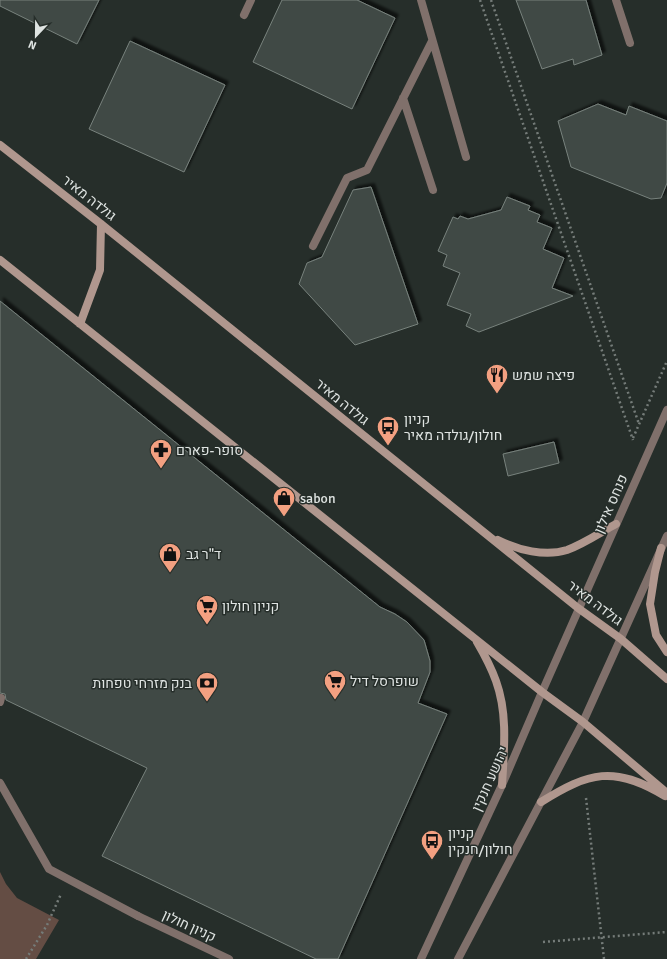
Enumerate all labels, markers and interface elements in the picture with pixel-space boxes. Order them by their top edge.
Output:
north arrow [16,16,56,56]
text: N [26,37,38,52]
street label: גולדה מאיר [58,172,120,224]
restaurant icon: פיצה שמש [484,362,510,395]
place label: פיצה שמש [512,367,575,384]
street label: גולדה מאיר [312,375,372,429]
place label: קניון חולון/גולדה מאיר [404,411,502,444]
bus stop icon: קניון חולון/גולדה מאיר [375,414,401,447]
pharmacy icon: סופר-פארם [148,437,174,470]
place label: סופר-פארם [176,442,243,459]
street label: פנחס אילון [590,472,632,536]
shop icon: sabon [271,485,297,518]
place label: sabon [300,490,336,507]
shop icon: ד"ר גב [157,541,183,574]
place label: ד"ר גב [186,546,221,563]
street label: גולדה מאיר [564,577,626,629]
supermarket icon: קניון חולון [194,593,220,626]
place label: קניון חולון [222,598,279,615]
supermarket icon: שופרסל דיל [322,668,348,701]
bank icon: בנק מזרחי טפחות [194,670,220,703]
place label: שופרסל דיל [350,673,419,690]
place label: בנק מזרחי טפחות [92,675,193,692]
street label: יהושע חנקין [468,744,512,814]
place label: קניון חולון/חנקין [448,825,512,858]
bus stop icon: קניון חולון/חנקין [419,828,445,861]
street label: קניון חולון [159,906,219,946]

